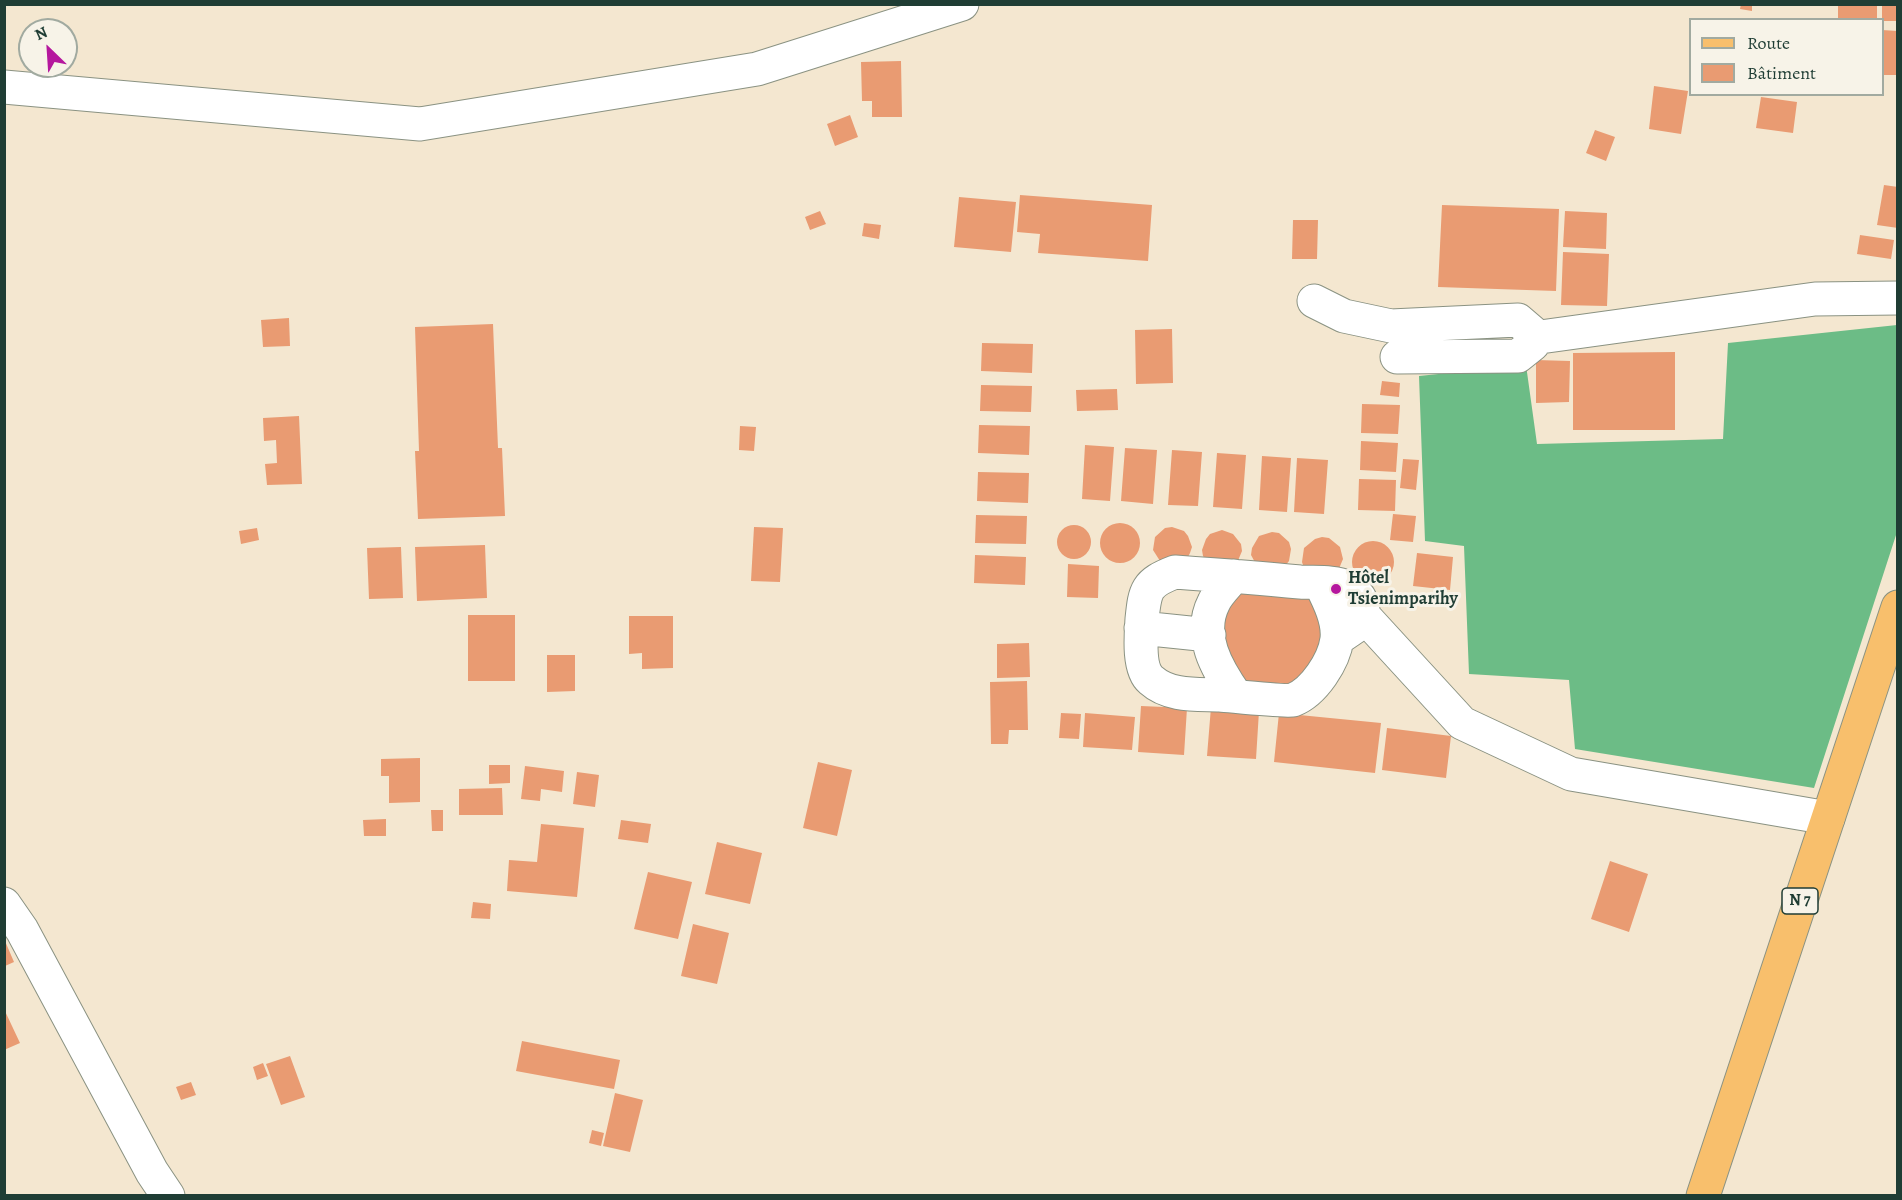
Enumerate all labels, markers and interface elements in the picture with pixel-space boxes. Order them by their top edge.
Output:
north arrow [18,18,78,78]
legend [1689,18,1884,96]
text: N [31,21,51,46]
text: Route [1747,31,1790,55]
text: Bâtiment [1747,61,1816,85]
place label: Hôtel Tsienimparihy [1348,568,1458,610]
marker: Hôtel Tsienimparihy [1329,582,1343,596]
road number: N 7 [1782,888,1818,914]

